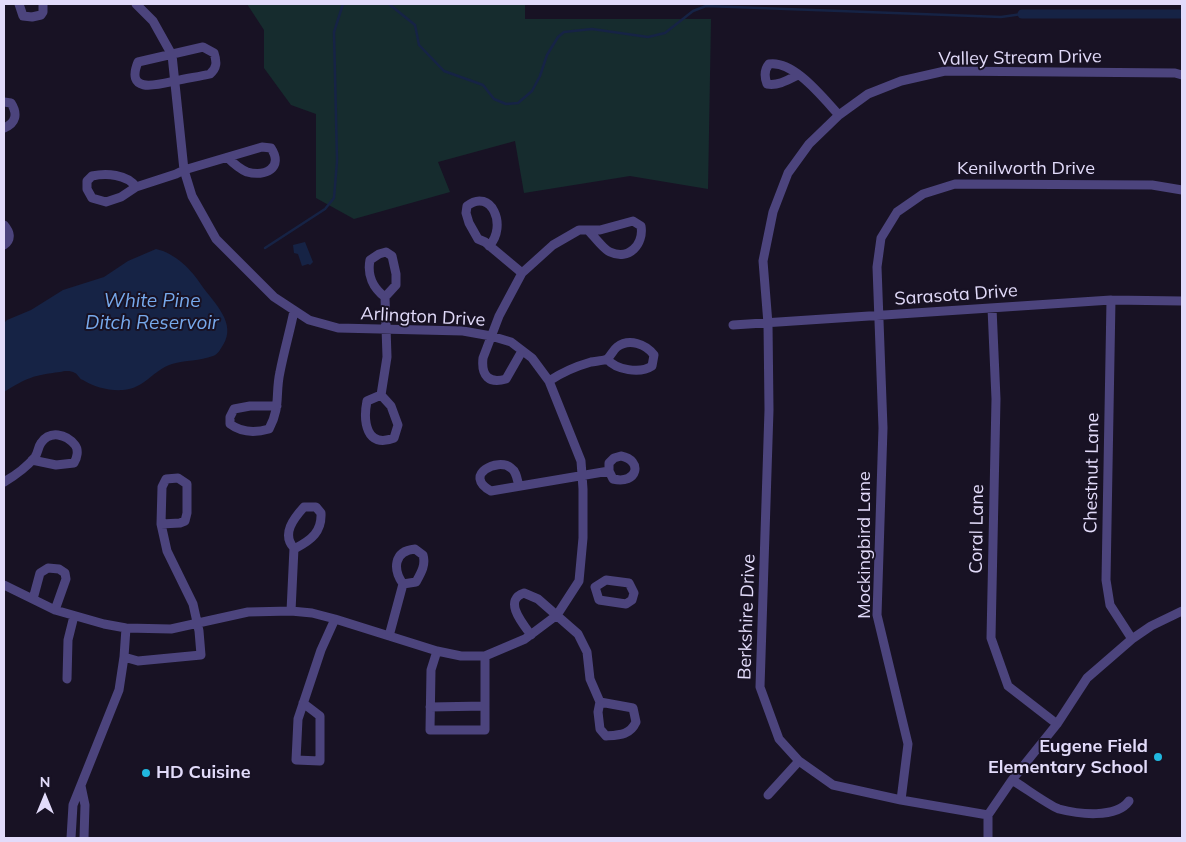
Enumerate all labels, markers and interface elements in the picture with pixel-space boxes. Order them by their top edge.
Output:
street label: Valley Stream Drive [938,46,1102,70]
street label: Kenilworth Drive [957,158,1095,180]
street label: Sarasota Drive [894,280,1018,310]
water label: White Pine Ditch Reservoir [85,290,219,334]
street label: Arlington Drive [360,303,486,331]
street label: Chestnut Lane [1080,412,1104,534]
street label: Mockingbird Lane [854,471,876,619]
street label: Coral Lane [965,484,989,574]
street label: Berkshire Drive [734,554,760,680]
place label: Eugene Field Elementary School [988,736,1148,779]
marker: Eugene Field Elementary School [1152,751,1164,763]
place label: HD Cuisine [156,762,251,784]
marker: HD Cuisine [140,767,152,779]
north arrow [20,772,70,822]
text: N [40,773,50,791]

